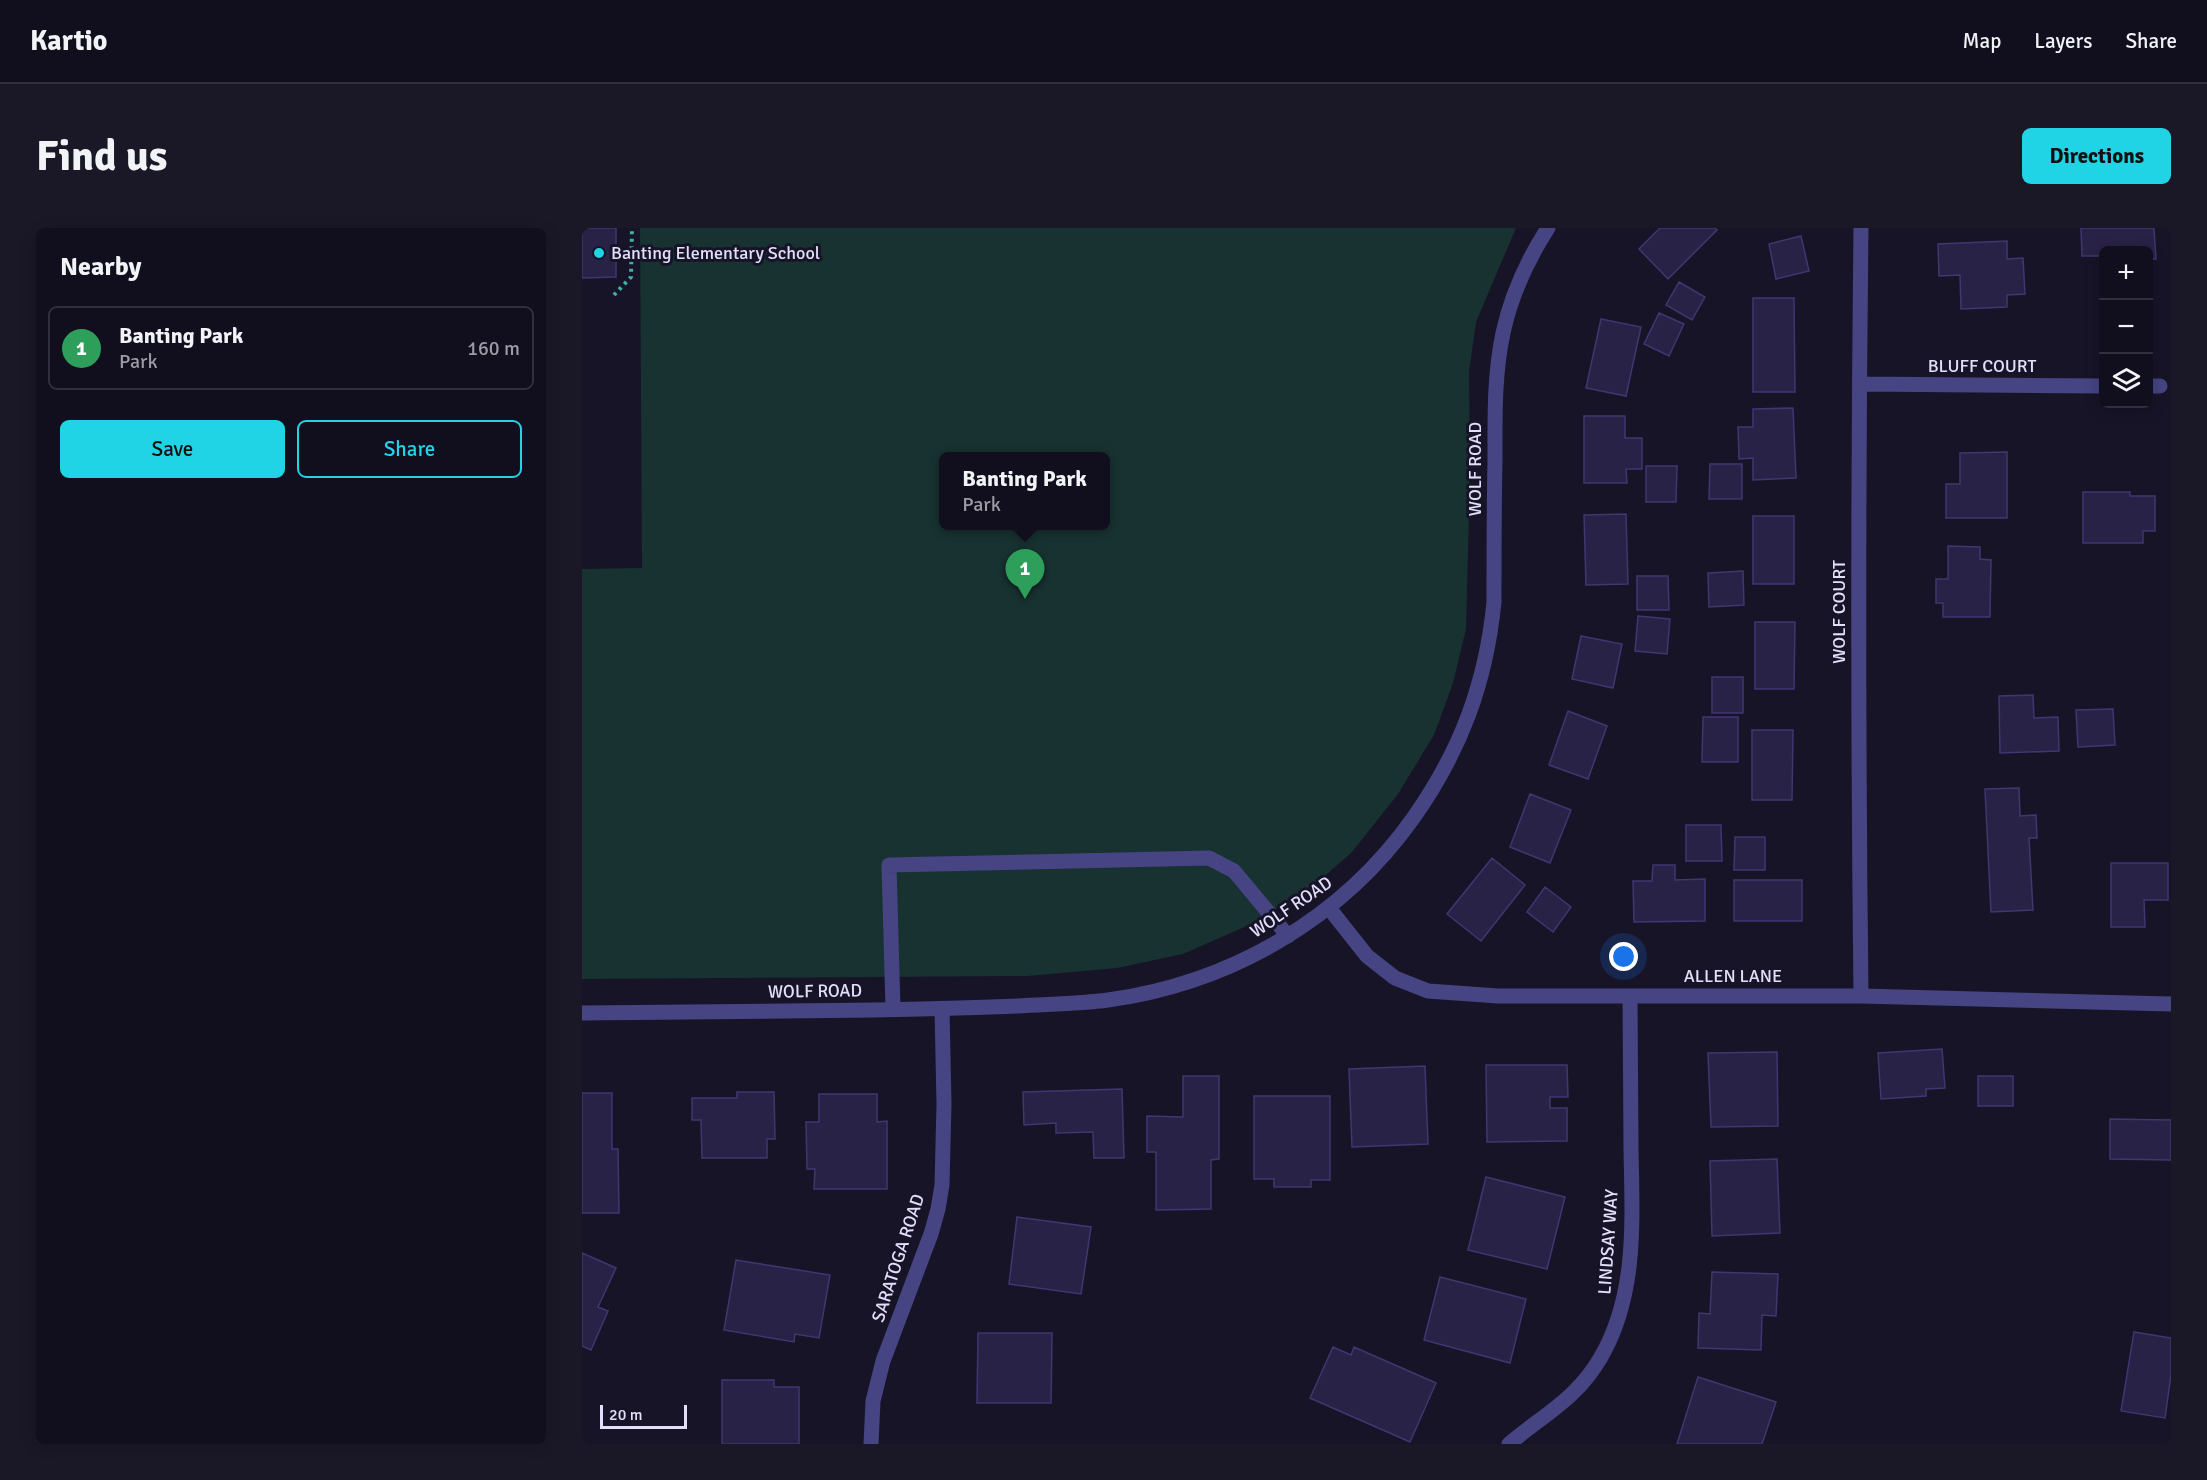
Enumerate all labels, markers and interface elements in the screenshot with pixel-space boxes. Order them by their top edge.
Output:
text: Kartio [30,24,107,58]
text: Map [1963,28,2001,54]
text: Layers [2034,28,2092,54]
text: Share [2125,28,2177,54]
button: Directions [2022,128,2171,184]
text: Find us [36,131,167,182]
place label: Banting Elementary School [611,242,820,264]
marker: Banting Elementary School [592,246,606,260]
map controls [2099,246,2153,408]
button: + [2099,246,2153,300]
text: Nearby [60,251,141,283]
button: − [2099,300,2153,354]
text: Banting Park [119,322,243,349]
text: 1 [76,336,87,361]
text: 160 m [467,336,520,361]
text: Park [119,349,157,374]
button: layers [2099,354,2153,408]
street label: BLUFF COURT [1928,355,2036,377]
button: Save [60,420,285,478]
button: Share [297,420,522,478]
street label: WOLF ROAD [1464,422,1486,516]
popup [939,452,1110,530]
text: Banting Park [962,465,1087,492]
text: Park [962,492,1001,517]
pin: 1 [1006,550,1044,599]
street label: WOLF COURT [1828,560,1850,664]
street label: WOLF ROAD [1246,871,1336,943]
your location [1609,942,1638,971]
street label: ALLEN LANE [1684,965,1782,987]
street label: WOLF ROAD [768,979,862,1003]
street label: LINDSAY WAY [1593,1189,1623,1295]
street label: SARATOGA ROAD [867,1191,929,1325]
scale bar [600,1402,687,1430]
text: 20 m [609,1405,643,1425]

